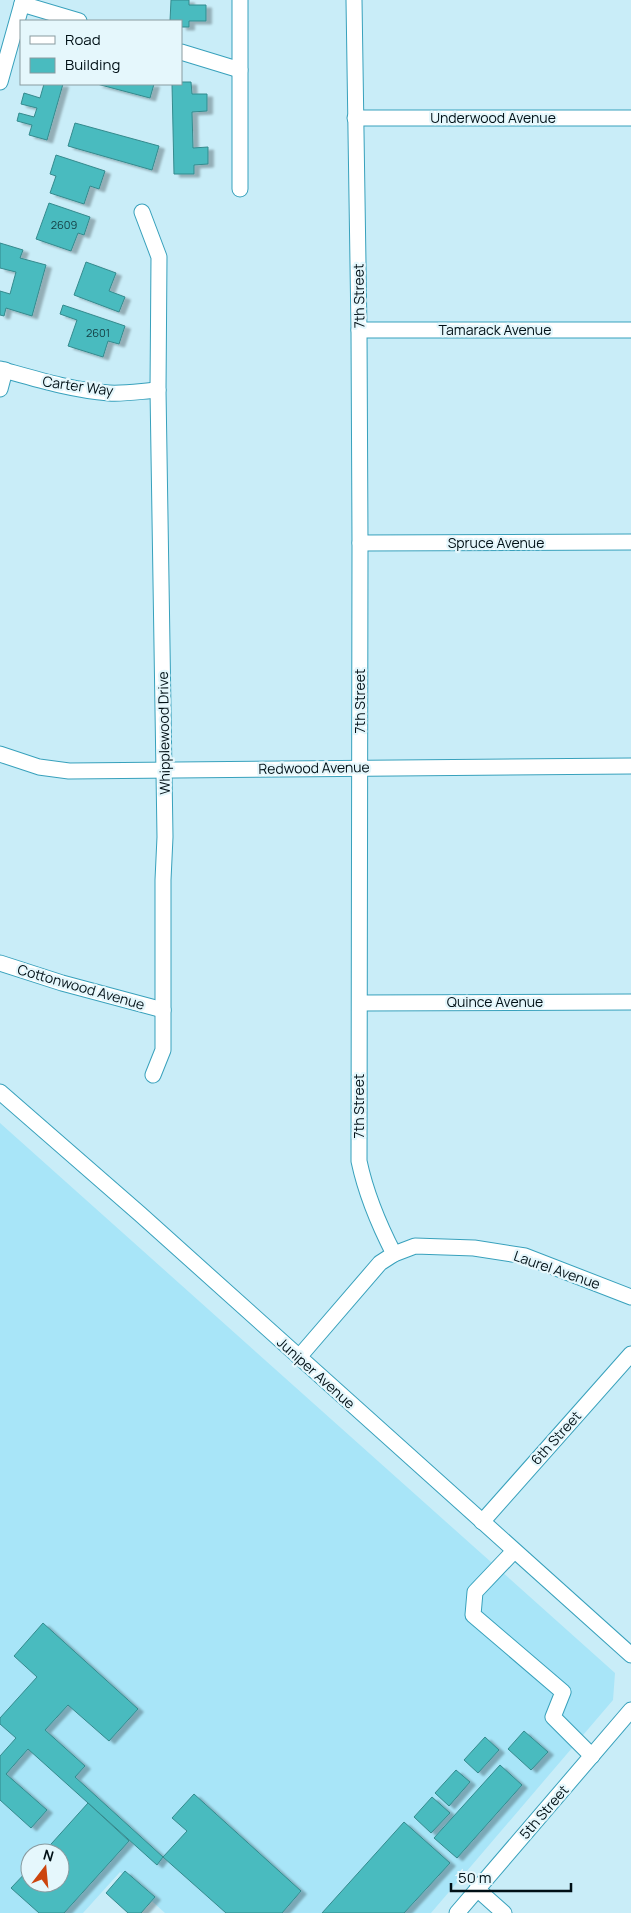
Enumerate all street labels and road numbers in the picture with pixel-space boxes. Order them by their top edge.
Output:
street label: Underwood Avenue [430,108,556,127]
street label: 7th Street [348,263,369,329]
street label: Tamarack Avenue [439,320,551,339]
street label: Carter Way [41,371,115,400]
street label: Spruce Avenue [448,533,544,552]
street label: 7th Street [350,668,369,733]
street label: Whipplewood Drive [153,671,174,795]
street label: Redwood Avenue [258,757,370,778]
street label: Cottonwood Avenue [15,959,147,1014]
street label: Quince Avenue [447,992,543,1011]
street label: 7th Street [349,1073,368,1138]
street label: Laurel Avenue [511,1246,603,1293]
street label: Juniper Avenue [273,1333,359,1413]
street label: 6th Street [526,1406,585,1469]
street label: 5th Street [515,1780,573,1843]

